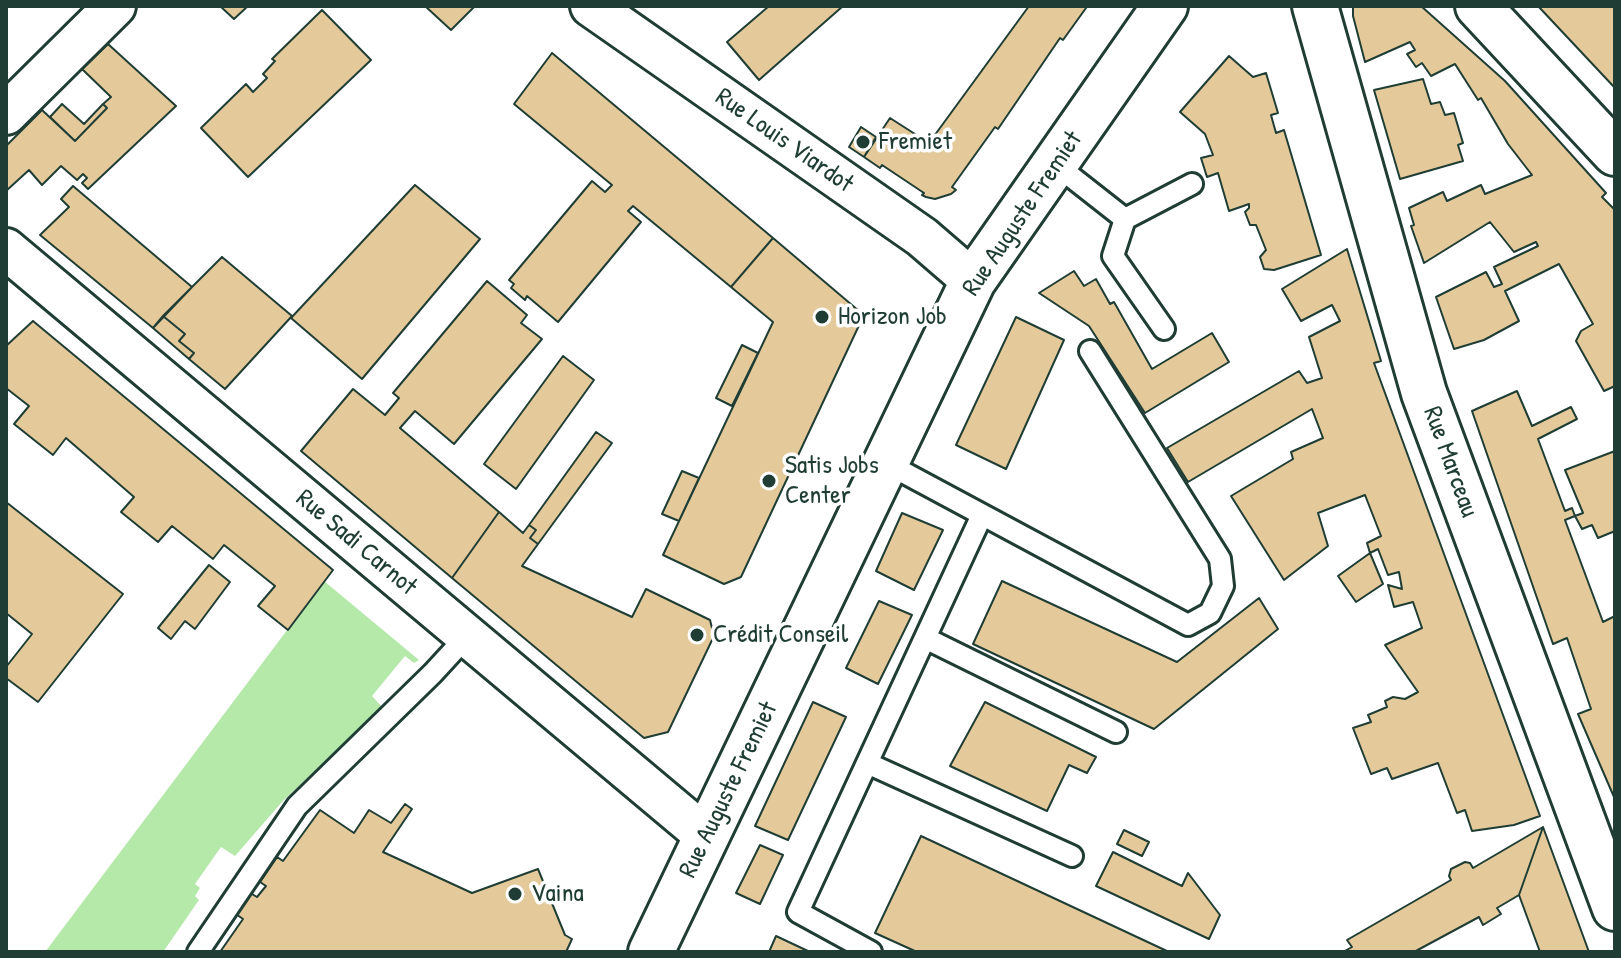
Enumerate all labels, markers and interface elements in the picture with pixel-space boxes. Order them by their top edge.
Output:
street label: Rue Louis Viardot [709,82,859,200]
place label: Fremiet [879,126,952,158]
street label: Rue Auguste Fremiet [956,126,1090,302]
marker: Fremiet [854,133,872,151]
place label: Horizon Job [838,301,947,333]
marker: Horizon Job [813,308,831,326]
street label: Rue Marceau [1416,403,1484,521]
place label: Satis Jobs Center [785,450,879,512]
marker: Satis Jobs Center [760,472,778,490]
street label: Rue Sadi Carnot [289,483,423,603]
place label: Crédit Conseil [713,619,848,651]
marker: Crédit Conseil [688,626,706,644]
street label: Rue Auguste Fremiet [673,697,785,883]
place label: Vaina [531,878,584,910]
marker: Vaina [506,885,524,903]

